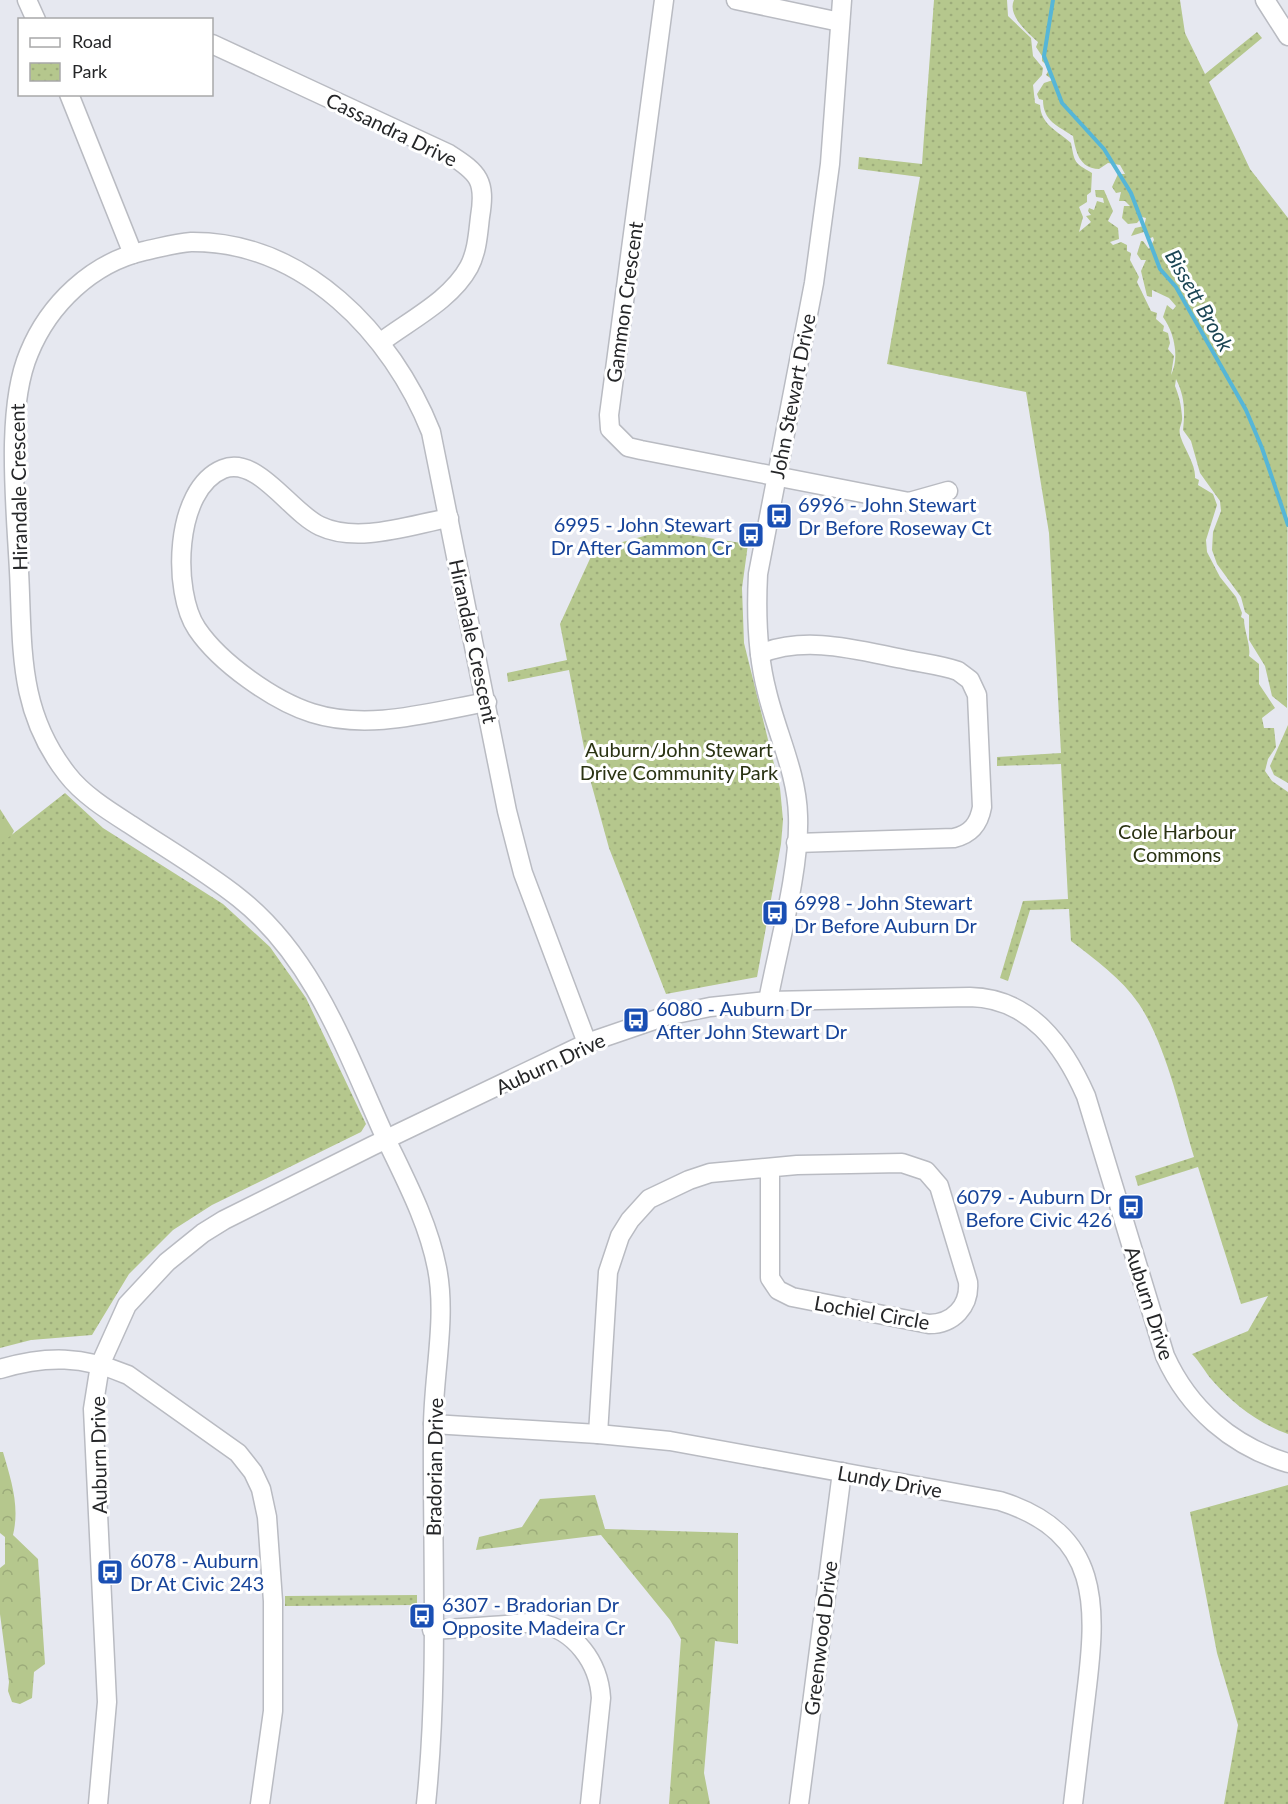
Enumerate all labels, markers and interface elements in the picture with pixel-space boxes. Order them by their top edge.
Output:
legend [18,18,213,96]
text: Road [72,30,112,52]
text: Park [72,60,108,82]
street label: Cassandra Drive [323,87,461,171]
street label: Gammon Crescent [601,220,647,384]
water label: Bissett Brook [1161,245,1240,356]
street label: John Stewart Drive [764,311,820,481]
street label: Hirandale Crescent [5,403,31,571]
place label: 6996 - John Stewart Dr Before Roseway Ct [798,492,992,539]
bus stop icon: 6996 - John Stewart Dr Before Roseway Ct [764,501,794,531]
place label: 6995 - John Stewart Dr After Gammon Cr [551,512,733,559]
bus stop icon: 6995 - John Stewart Dr After Gammon Cr [736,520,766,550]
street label: Hirandale Crescent [445,557,503,725]
park label: Auburn/John Stewart Drive Community Park [580,737,779,784]
park label: Cole Harbour Commons [1118,819,1237,866]
place label: 6998 - John Stewart Dr Before Auburn Dr [794,890,977,937]
bus stop icon: 6998 - John Stewart Dr Before Auburn Dr [760,898,790,928]
place label: 6080 - Auburn Dr After John Stewart Dr [656,996,848,1043]
bus stop icon: 6080 - Auburn Dr After John Stewart Dr [621,1005,651,1035]
street label: Auburn Drive [491,1027,609,1099]
place label: 6079 - Auburn Dr Before Civic 426 [956,1184,1113,1231]
bus stop icon: 6079 - Auburn Dr Before Civic 426 [1116,1192,1146,1222]
street label: Auburn Drive [1120,1243,1180,1363]
street label: Lochiel Circle [812,1290,932,1334]
street label: Auburn Drive [85,1396,111,1514]
street label: Bradorian Drive [421,1398,447,1536]
street label: Lundy Drive [836,1460,944,1502]
place label: 6078 - Auburn Dr At Civic 243 [130,1548,264,1595]
bus stop icon: 6078 - Auburn Dr At Civic 243 [95,1557,125,1587]
street label: Greenwood Drive [799,1559,841,1717]
place label: 6307 - Bradorian Dr Opposite Madeira Cr [442,1592,626,1639]
bus stop icon: 6307 - Bradorian Dr Opposite Madeira Cr [407,1601,437,1631]

